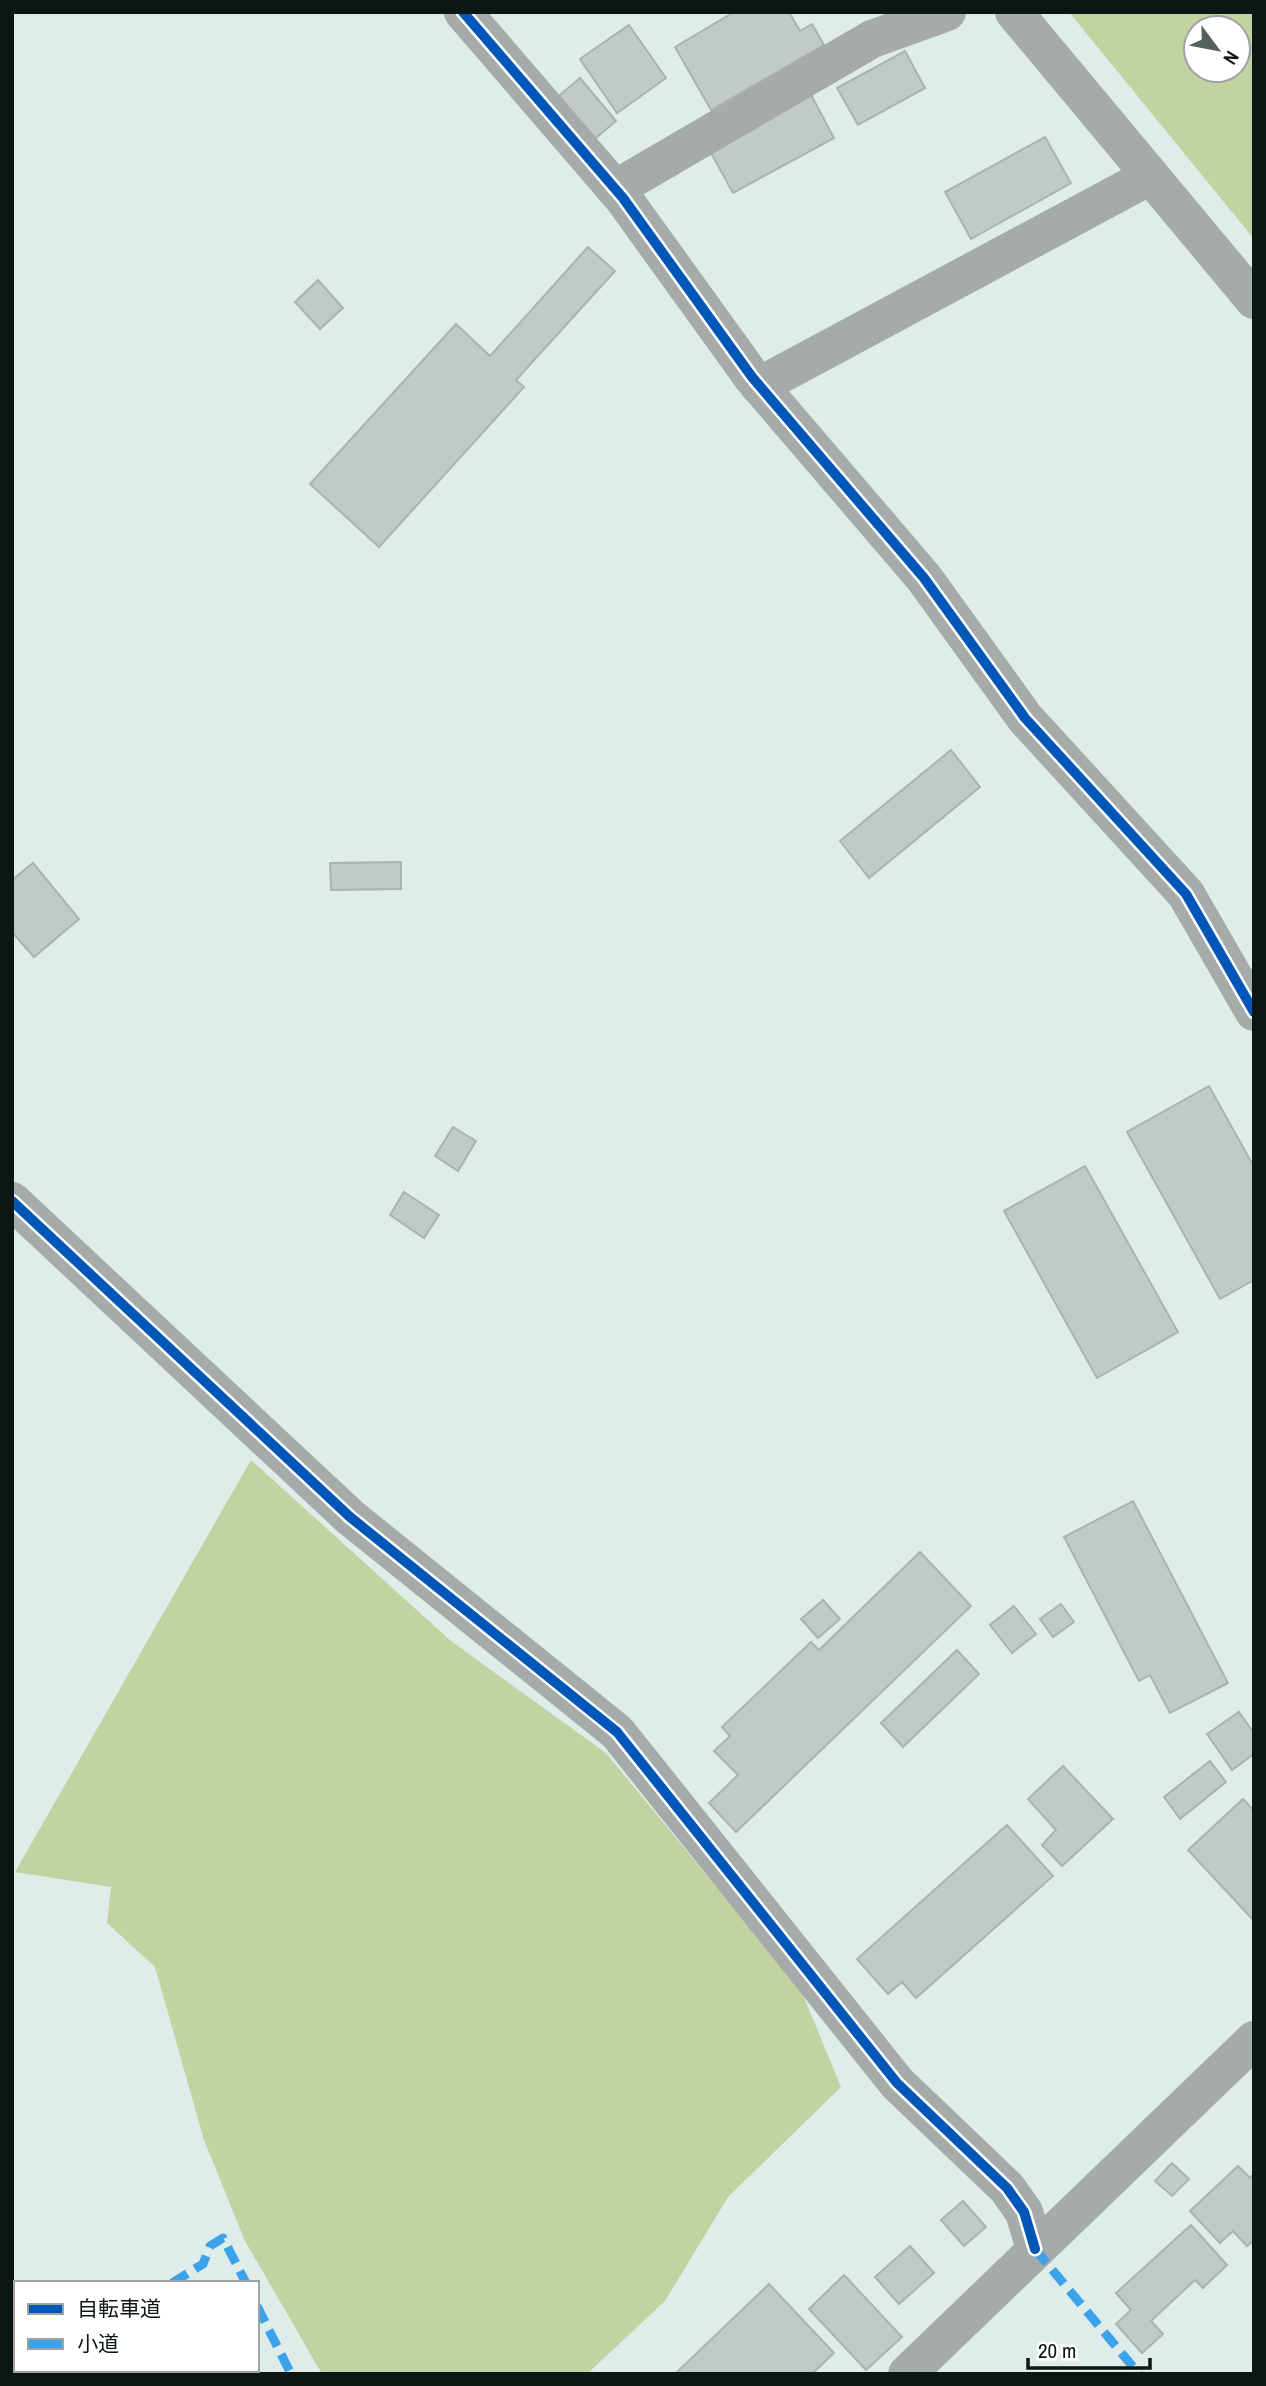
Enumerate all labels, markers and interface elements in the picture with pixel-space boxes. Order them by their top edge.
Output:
north arrow [1182,14,1252,84]
text: N [1217,46,1245,70]
legend [14,2281,259,2372]
text: 自転車道 [77,2294,161,2323]
scale bar [1028,2326,1150,2370]
text: 小道 [77,2329,119,2358]
text: 20 m [1038,2336,1076,2365]

